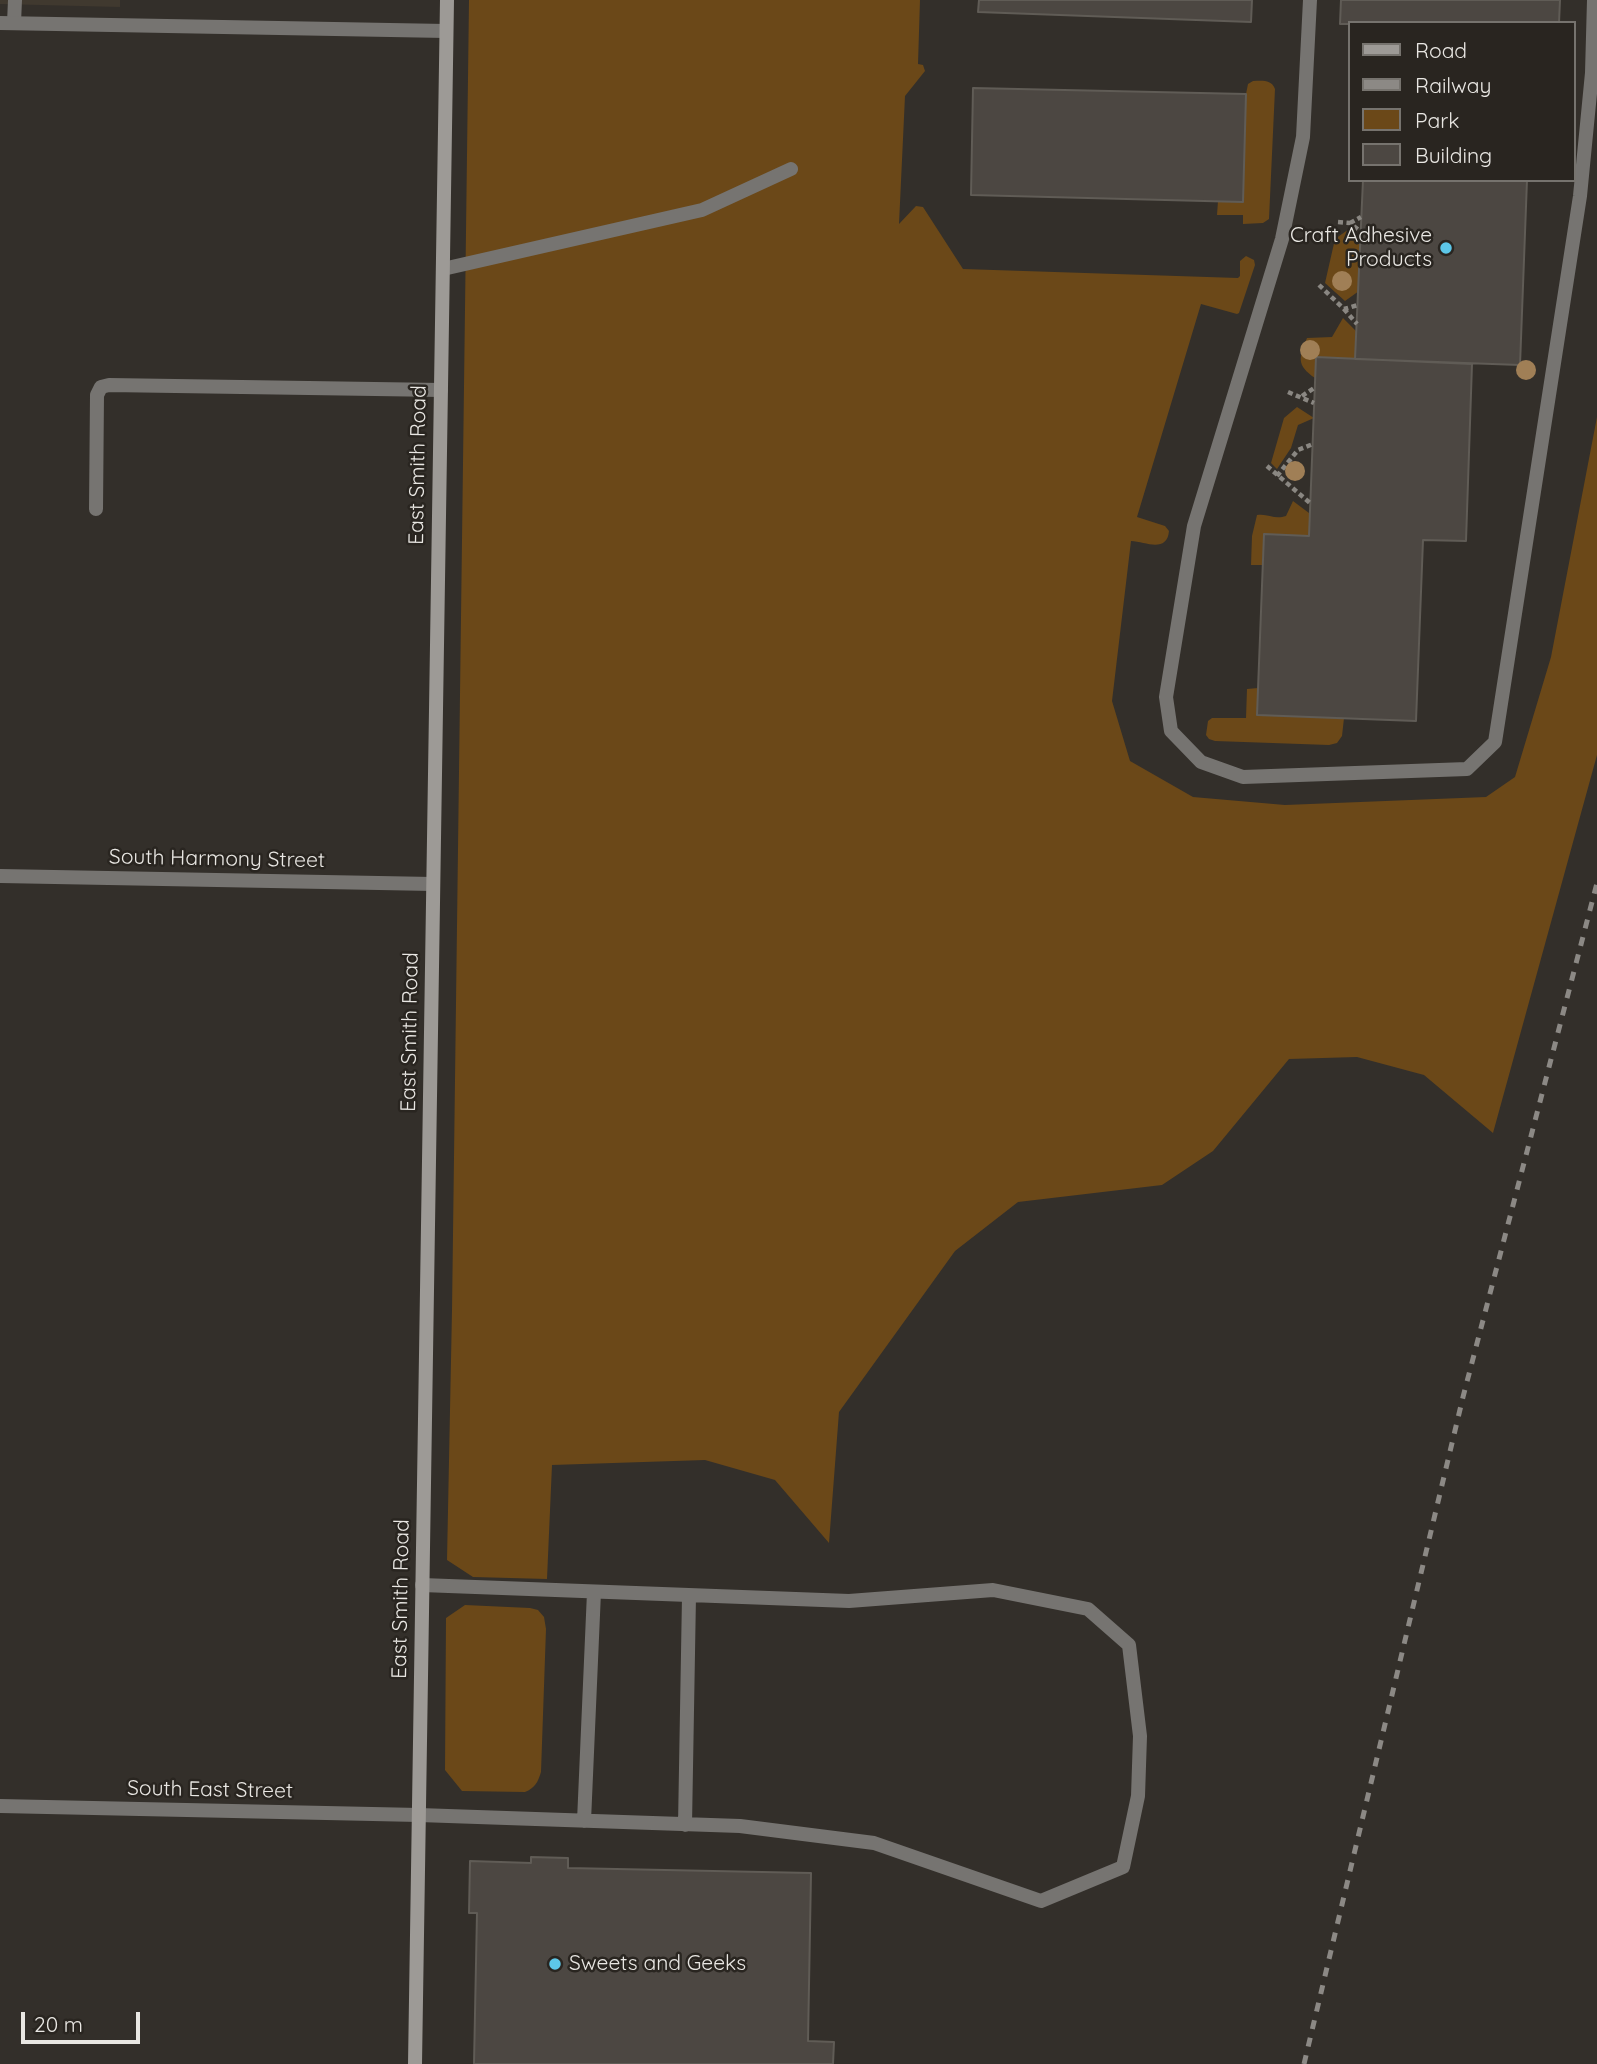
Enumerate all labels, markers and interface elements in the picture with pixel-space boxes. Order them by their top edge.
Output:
legend [1348,21,1576,182]
text: Road [1415,37,1467,63]
text: Railway [1415,72,1491,98]
text: Park [1415,107,1459,133]
text: Building [1415,142,1492,168]
place label: Craft Adhesive Products [1290,223,1432,273]
marker: Craft Adhesive Products [1438,240,1454,256]
street label: East Smith Road [404,385,432,545]
street label: South Harmony Street [109,845,325,873]
street label: East Smith Road [396,952,424,1112]
street label: East Smith Road [387,1519,415,1679]
street label: South East Street [127,1776,293,1804]
place label: Sweets and Geeks [569,1951,746,1977]
marker: Sweets and Geeks [547,1956,563,1972]
scale bar [24,1997,144,2041]
text: 20 m [34,2011,83,2037]

